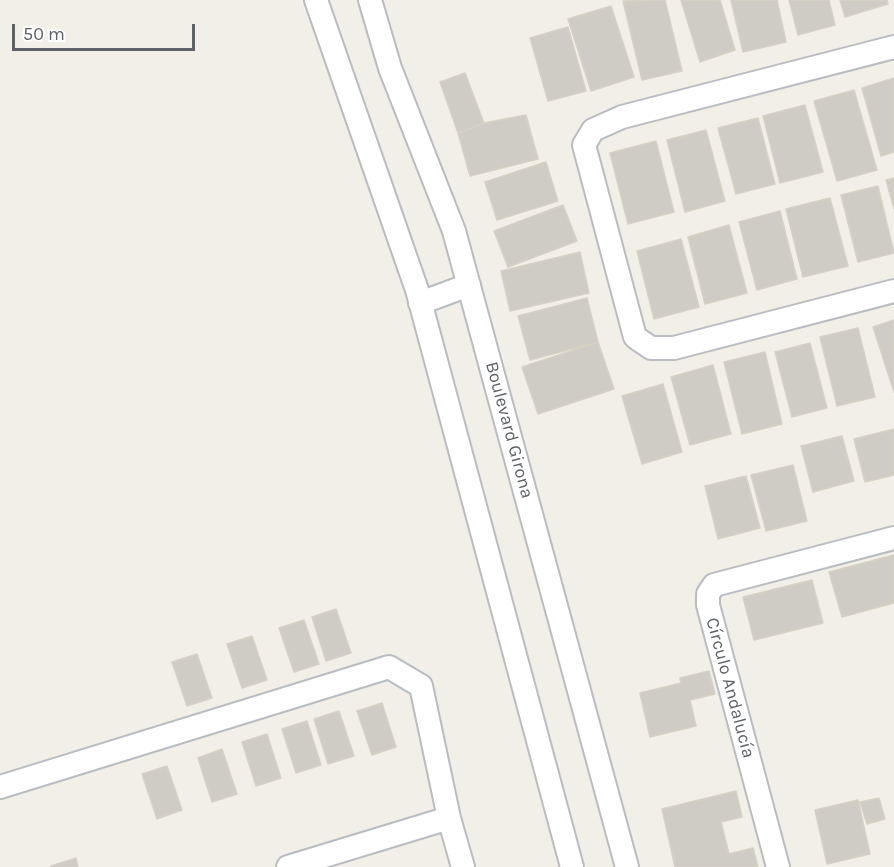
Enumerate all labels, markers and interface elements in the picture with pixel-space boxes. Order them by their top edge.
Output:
scale bar [15,12,198,50]
text: 50 m [23,23,65,45]
street label: Boulevard Girona [480,359,538,501]
street label: Círculo Andalucía [701,615,759,761]

